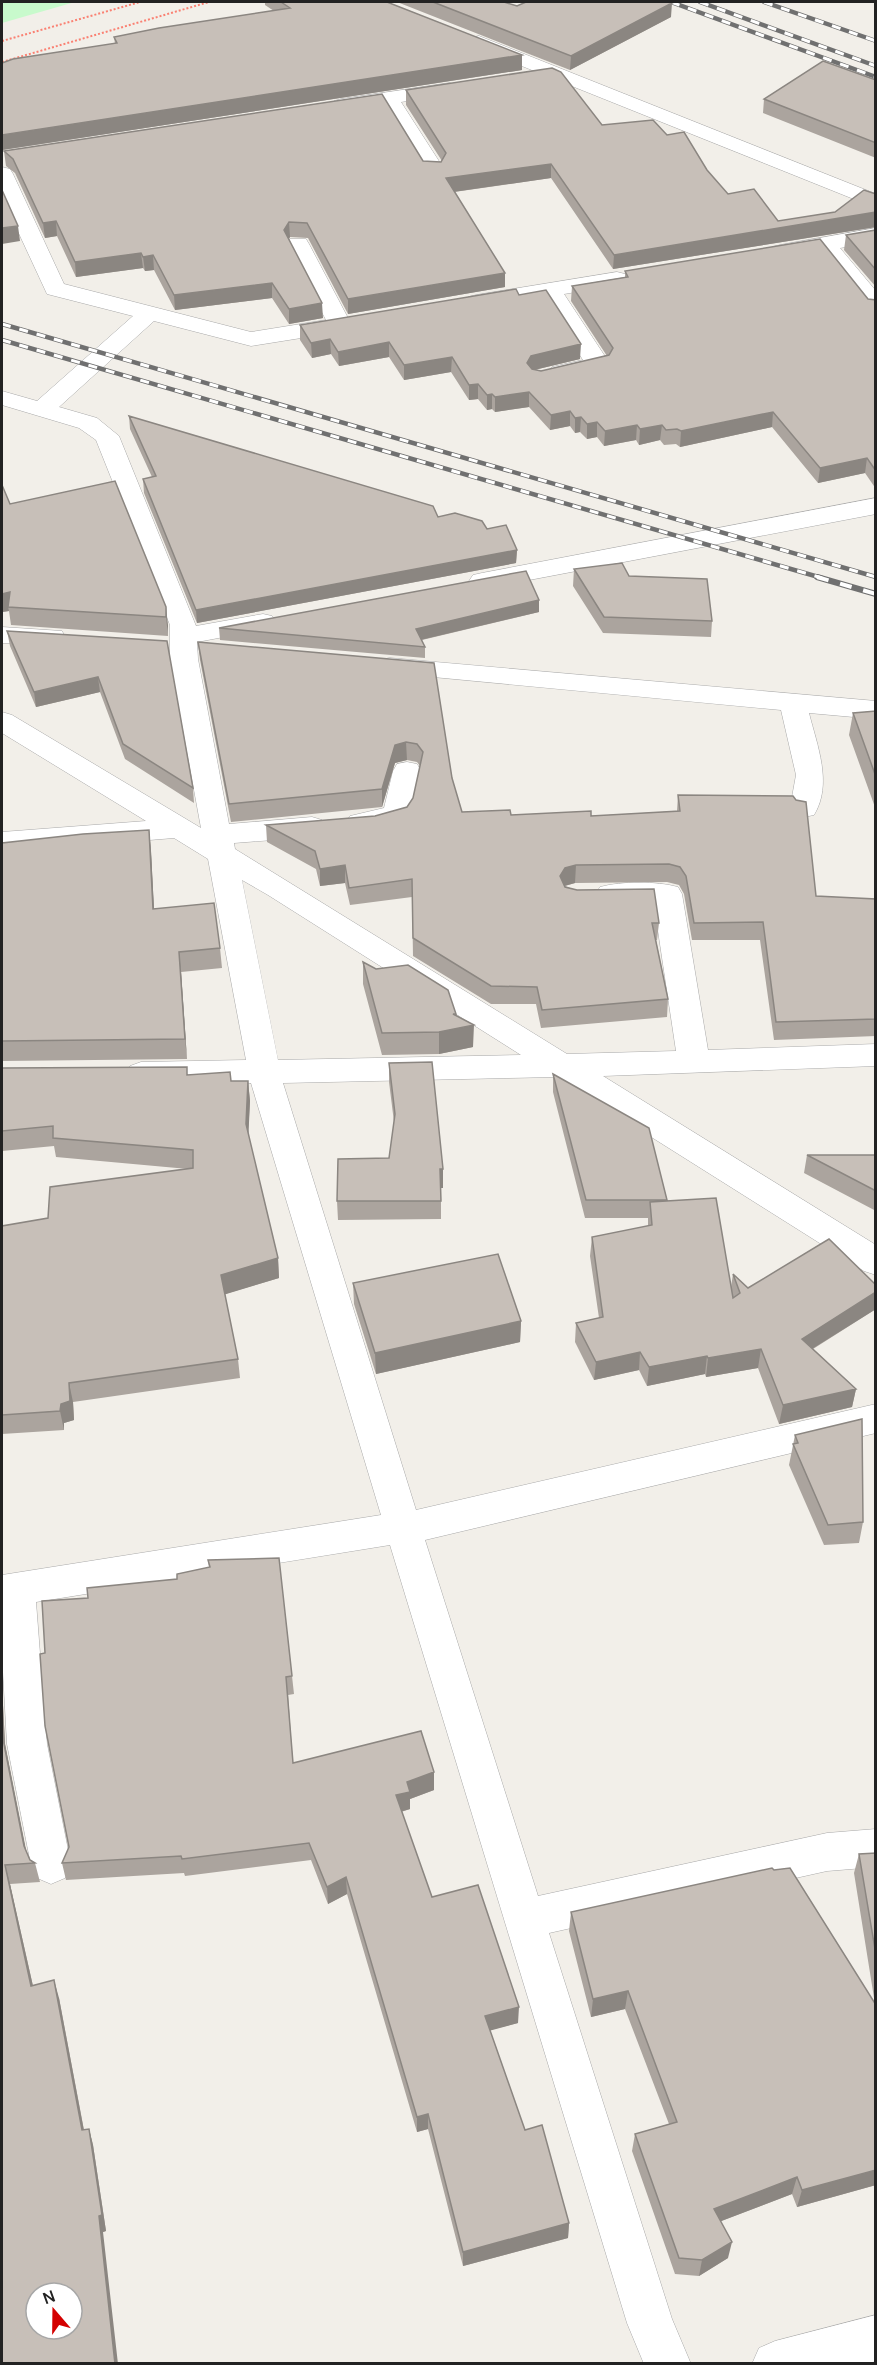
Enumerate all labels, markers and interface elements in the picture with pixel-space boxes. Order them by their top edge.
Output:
north arrow [24,2281,84,2341]
text: N [40,2285,58,2309]

